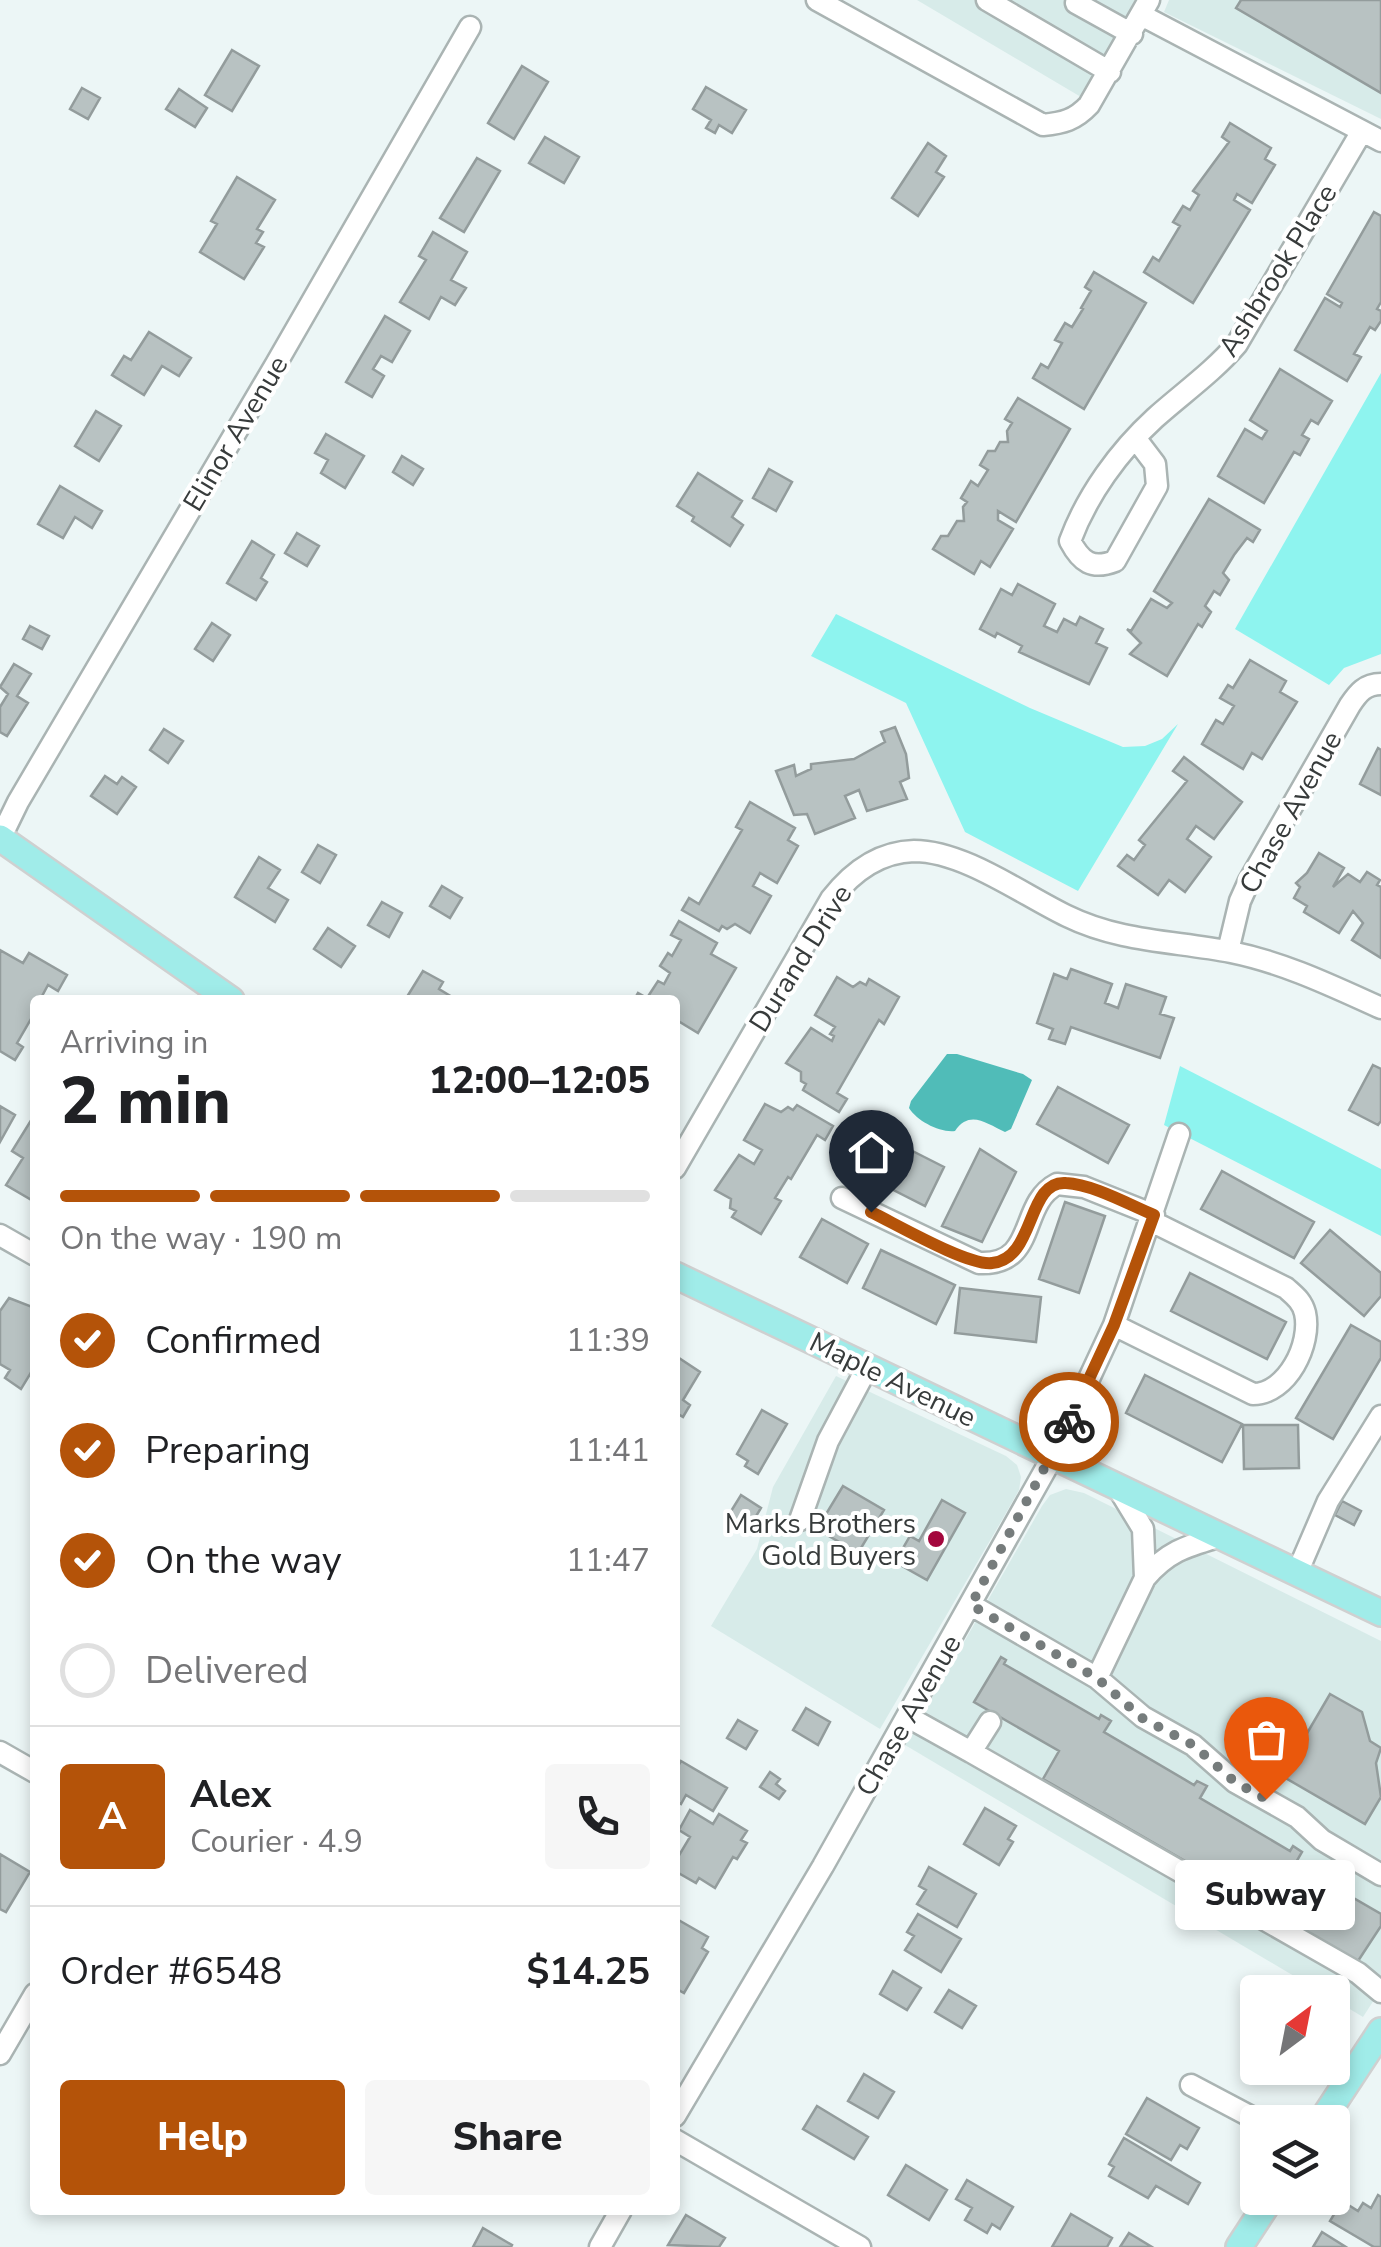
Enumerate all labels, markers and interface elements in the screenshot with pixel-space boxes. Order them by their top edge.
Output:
street label: Ashbrook Place [1210,177,1346,364]
street label: Elinor Avenue [174,349,297,518]
street label: Chase Avenue [1231,724,1351,901]
street label: Durand Drive [740,878,861,1039]
text: Arriving in [60,1021,208,1064]
text: 12:00–12:05 [429,1055,650,1106]
text: 2 min [60,1057,231,1146]
pin [829,1110,914,1213]
icon: home [844,1125,899,1180]
text: On the way · 190 m [60,1217,342,1260]
icon: check [60,1313,115,1368]
text: Confirmed [145,1315,322,1366]
text: 11:39 [566,1319,650,1362]
street label: Maple Avenue [803,1323,982,1437]
courier [1019,1372,1119,1472]
icon: bike [1042,1395,1097,1450]
icon: check [60,1423,115,1478]
text: Preparing [145,1425,311,1476]
text: 11:41 [566,1429,650,1472]
place label: Marks Brothers Gold Buyers [725,1505,916,1575]
marker: Marks Brothers Gold Buyers [925,1528,947,1550]
icon: check [60,1533,115,1588]
text: On the way [145,1535,341,1586]
text: 11:47 [566,1539,650,1582]
street label: Chase Avenue [847,1628,970,1803]
text: Delivered [145,1645,309,1696]
pin [1224,1697,1309,1800]
icon: bag [1239,1712,1294,1767]
button: phone [545,1764,650,1869]
text: Alex [190,1769,271,1820]
text: A [98,1791,127,1842]
text: Courier · 4.9 [190,1820,363,1863]
callout: Subway [1176,1859,1356,1929]
text: Subway [1205,1873,1325,1916]
text: Order #6548 [60,1946,282,1997]
text: $14.25 [527,1946,650,1997]
north arrow [1240,1975,1350,2085]
map controls [1240,1975,1350,2215]
button: Help [60,2080,345,2195]
button: Share [365,2080,650,2195]
button: layers [1240,2105,1350,2215]

